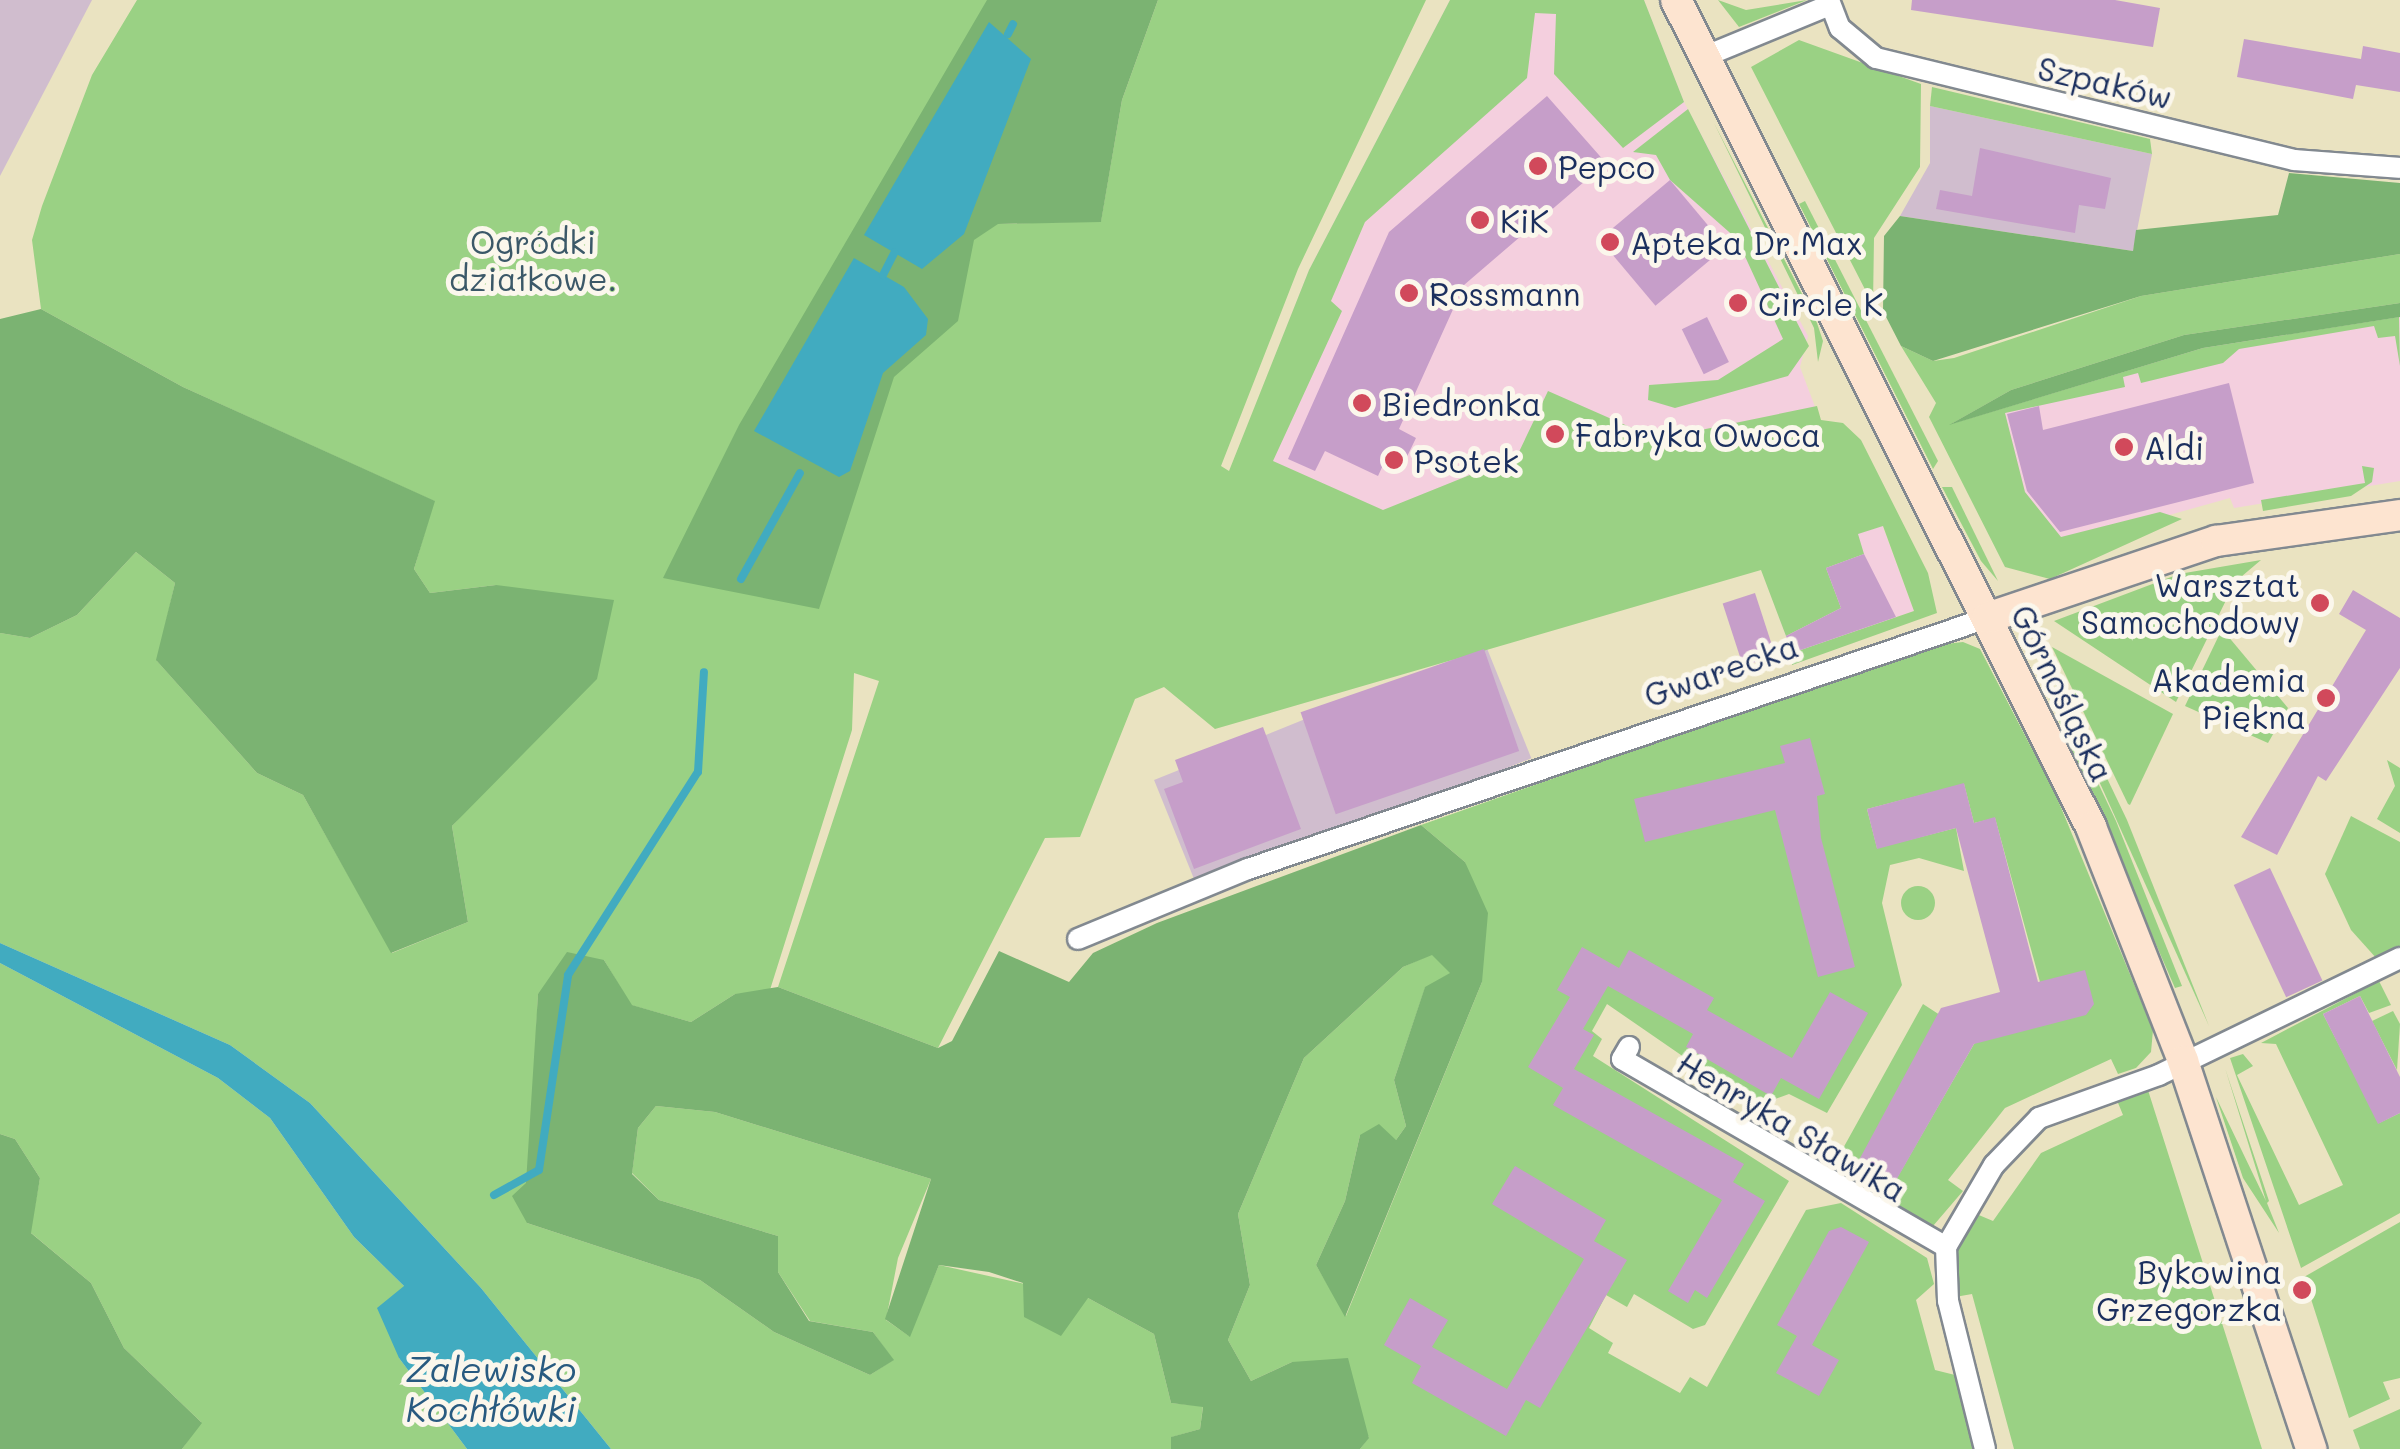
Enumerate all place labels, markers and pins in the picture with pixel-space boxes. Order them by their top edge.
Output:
place label: Pepco [1558,147,1655,185]
marker: Pepco [1527,155,1549,177]
place label: KiK [1500,201,1549,239]
marker: KiK [1469,209,1491,231]
place label: Apteka Dr.Max [1630,223,1862,261]
marker: Apteka Dr.Max [1599,231,1621,253]
place label: Rossmann [1429,274,1580,312]
marker: Rossmann [1398,282,1420,304]
place label: Circle K [1758,284,1883,322]
marker: Circle K [1727,292,1749,314]
place label: Biedronka [1382,384,1541,422]
marker: Biedronka [1351,392,1373,414]
place label: Fabryka Owoca [1575,415,1821,453]
marker: Fabryka Owoca [1544,423,1566,445]
place label: Aldi [2144,428,2204,466]
marker: Aldi [2113,436,2135,458]
place label: Psotek [1414,441,1519,479]
marker: Psotek [1383,449,1405,471]
place label: Warsztat Samochodowy [2081,566,2300,641]
marker: Warsztat Samochodowy [2309,592,2331,614]
place label: Akademia Piękna [2152,661,2306,736]
marker: Akademia Piękna [2315,687,2337,709]
place label: Bykowina Grzegorzka [2096,1253,2282,1328]
marker: Bykowina Grzegorzka [2291,1279,2313,1301]

